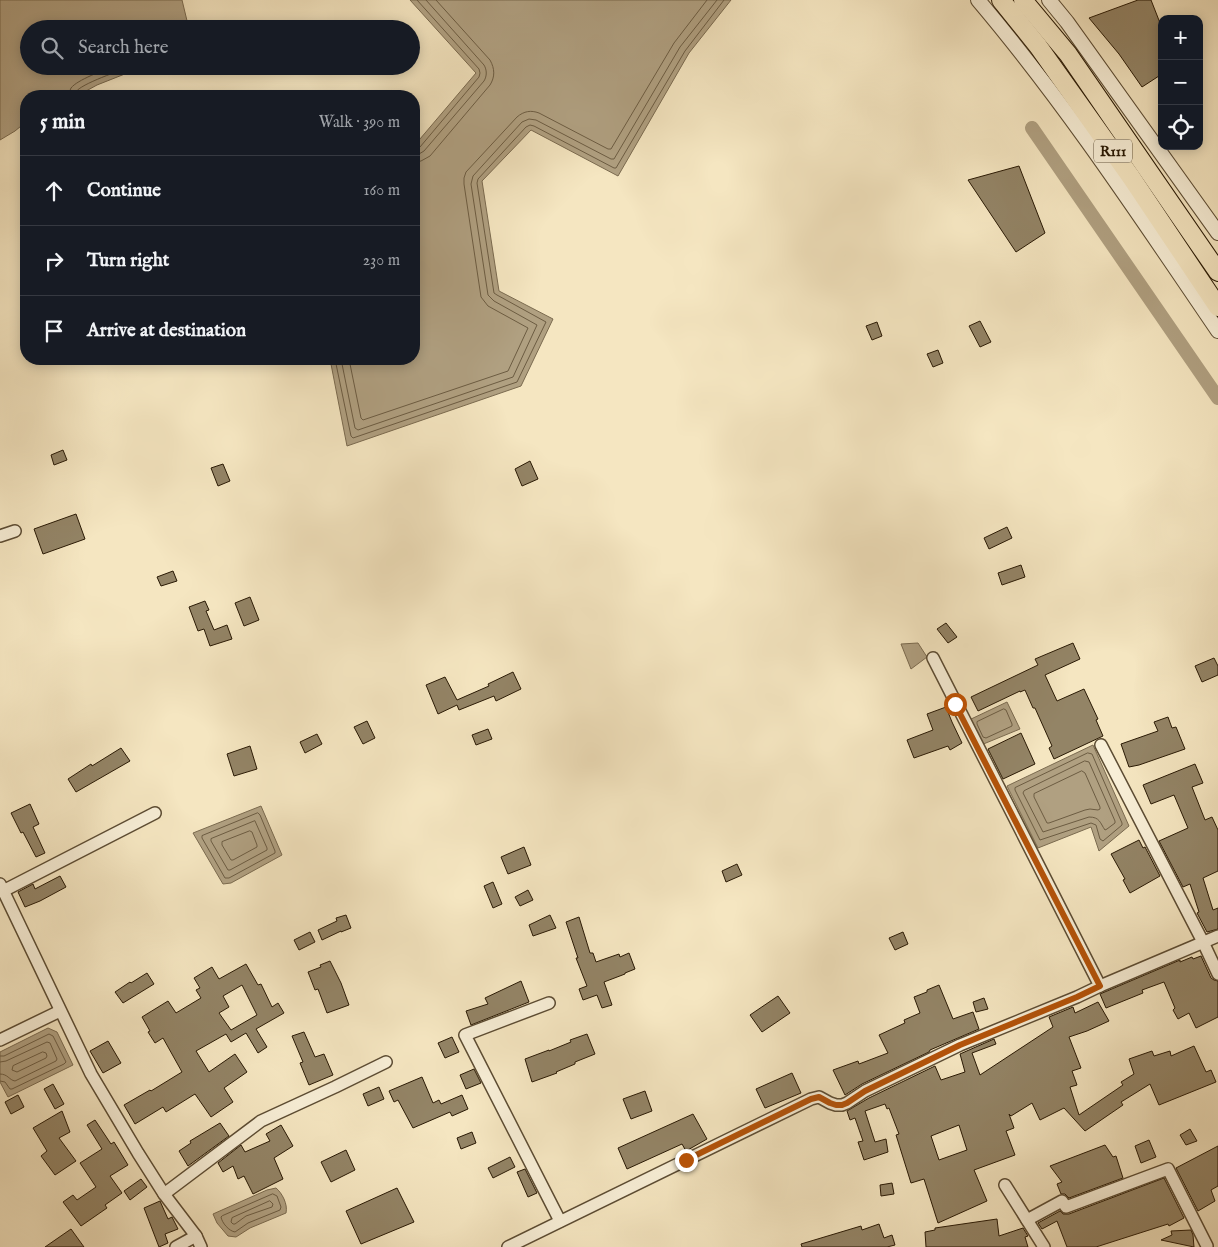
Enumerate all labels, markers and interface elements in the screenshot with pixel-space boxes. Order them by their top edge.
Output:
map controls [1158,15,1203,150]
button: + [1158,15,1203,60]
search box [20,20,420,75]
icon: search [38,34,66,62]
text: Search here [78,36,169,60]
button: − [1158,60,1203,105]
button: locate [1158,105,1203,150]
text: 5 min [40,109,85,136]
text: Walk · 390 m [319,113,400,133]
road number: R111 [1094,140,1132,162]
icon: ahead [40,177,68,205]
text: Continue [87,179,161,203]
text: 160 m [364,181,400,201]
icon: right [40,247,68,275]
text: Turn right [87,249,169,273]
text: 230 m [363,251,400,271]
icon: arrive [40,317,68,345]
text: Arrive at destination [87,319,246,343]
route start [944,693,967,716]
route end [675,1149,698,1172]

